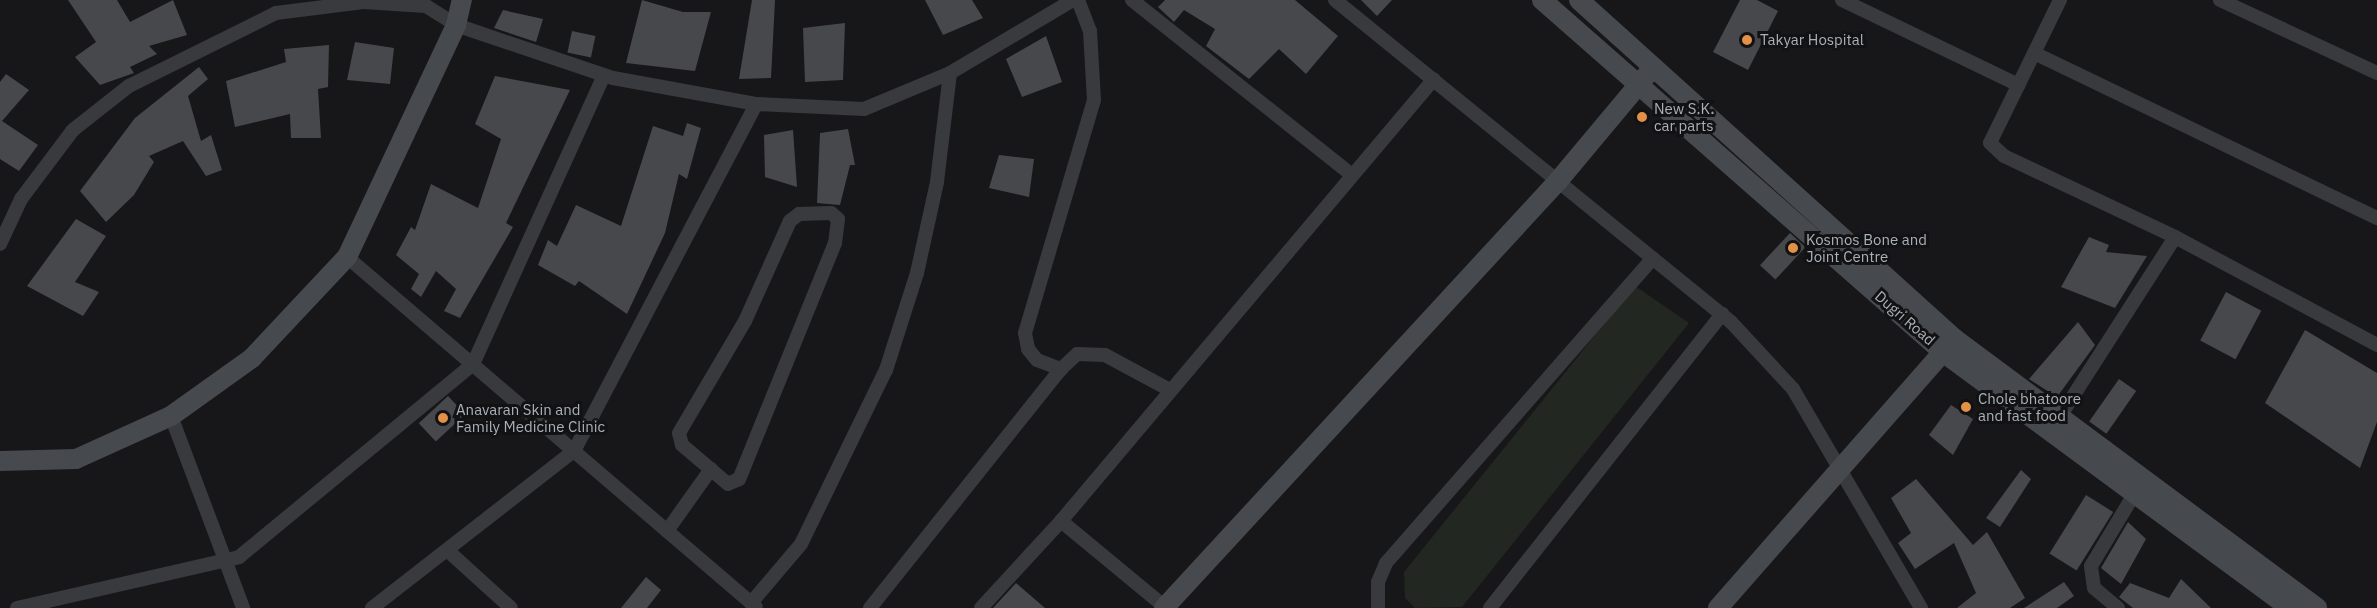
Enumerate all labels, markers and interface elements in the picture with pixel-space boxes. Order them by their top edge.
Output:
marker: Takyar Hospital [1738,31,1756,49]
place label: Takyar Hospital [1760,31,1864,49]
place label: New S.K. car parts [1654,99,1714,134]
marker: New S.K. car parts [1635,110,1649,124]
place label: Kosmos Bone and Joint Centre [1806,230,1927,265]
marker: Kosmos Bone and Joint Centre [1784,239,1802,257]
street label: Dugri Road [1871,287,1939,349]
place label: Chole bhatoore and fast food [1978,389,2081,424]
place label: Anavaran Skin and Family Medicine Clinic [456,400,605,435]
marker: Chole bhatoore and fast food [1959,400,1973,414]
marker: Anavaran Skin and Family Medicine Clinic [434,409,452,427]

